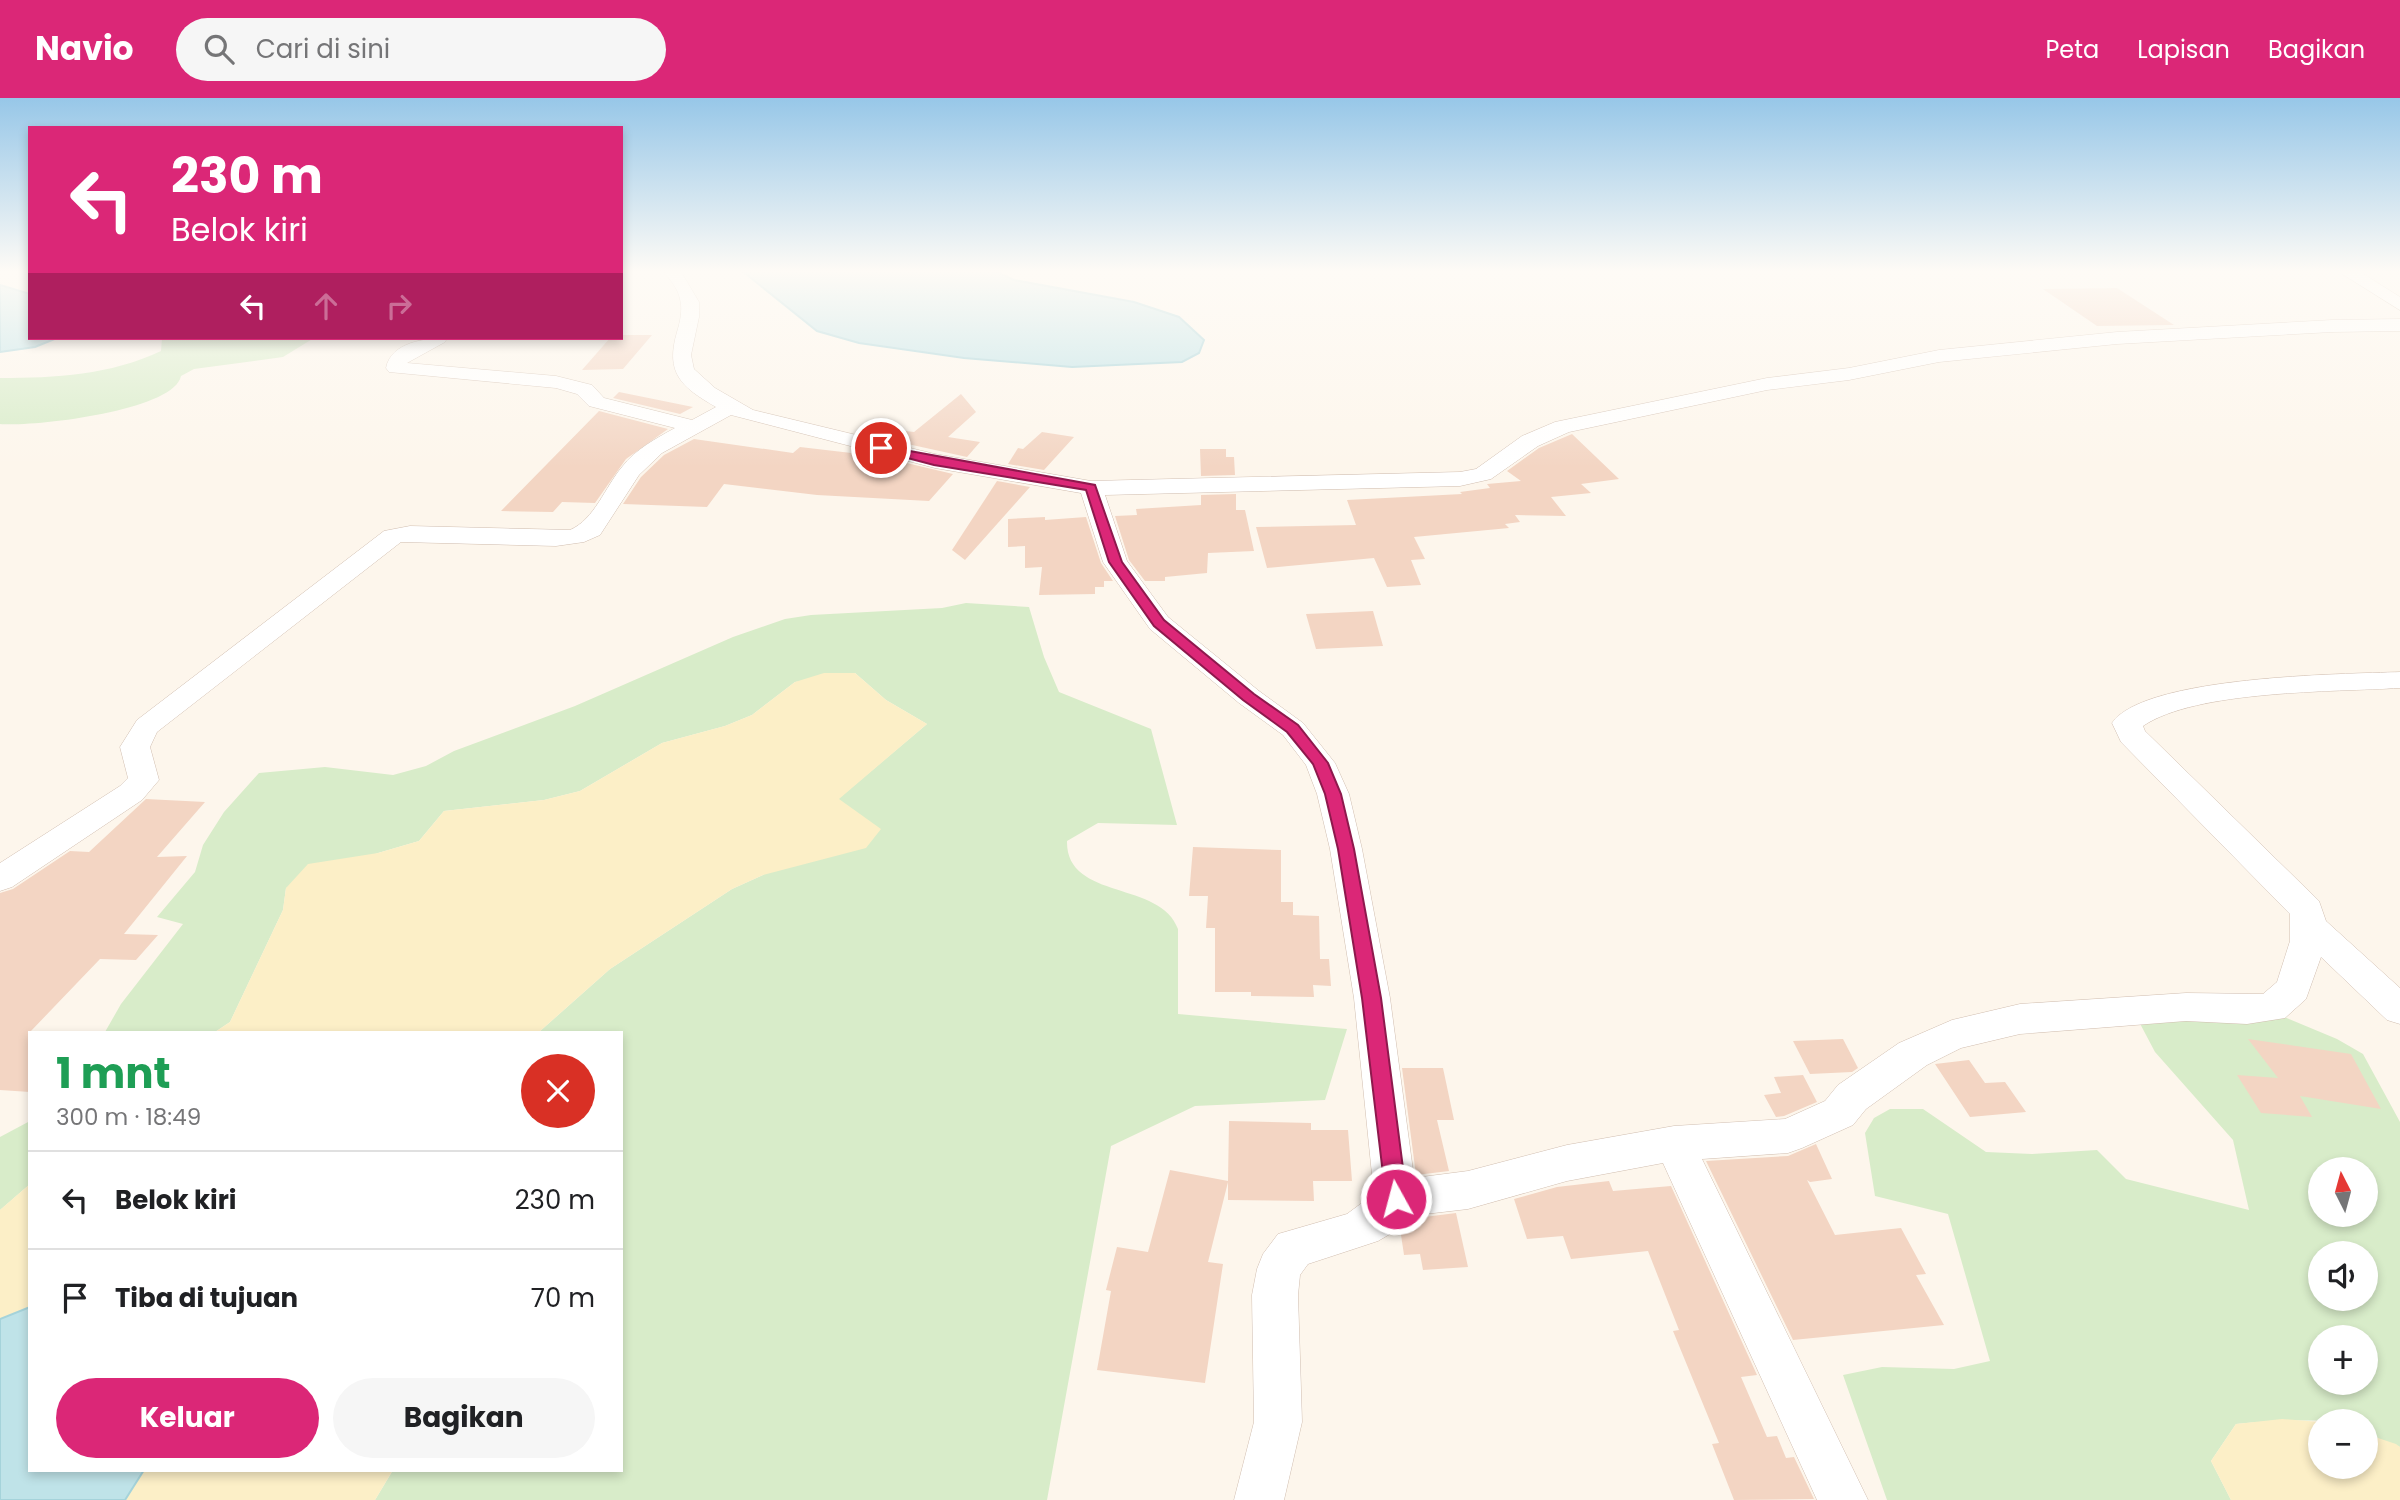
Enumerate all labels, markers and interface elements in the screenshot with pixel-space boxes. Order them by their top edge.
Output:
search box [176,18,666,81]
text: Navio [35,25,134,72]
icon: search [200,30,238,68]
text: Cari di sini [256,31,390,67]
text: Peta [2045,33,2099,66]
text: Lapisan [2137,33,2230,66]
text: Bagikan [2268,33,2365,66]
text: 230 m [171,142,323,210]
icon: left [56,154,147,245]
text: Belok kiri [171,207,308,252]
icon: left [234,287,272,325]
icon: ahead [307,287,345,325]
icon: right [380,287,418,325]
pin [851,418,911,478]
icon: arrive [862,429,900,467]
text: 1 mnt [56,1044,171,1103]
button: close [521,1054,595,1128]
text: 300 m · 18:49 [56,1101,201,1133]
north arrow [2308,1157,2378,1227]
map controls [2308,1157,2378,1479]
position arrow [1359,1162,1433,1236]
icon: left [56,1181,94,1219]
text: Belok kiri [115,1182,237,1218]
text: 230 m [515,1182,595,1218]
button: sound [2308,1241,2378,1311]
icon: arrive [56,1279,94,1317]
text: Tiba di tujuan [115,1280,298,1316]
text: 70 m [531,1280,595,1316]
button: + [2308,1325,2378,1395]
button: Keluar [56,1378,319,1458]
button: Bagikan [333,1378,595,1458]
button: − [2308,1409,2378,1479]

